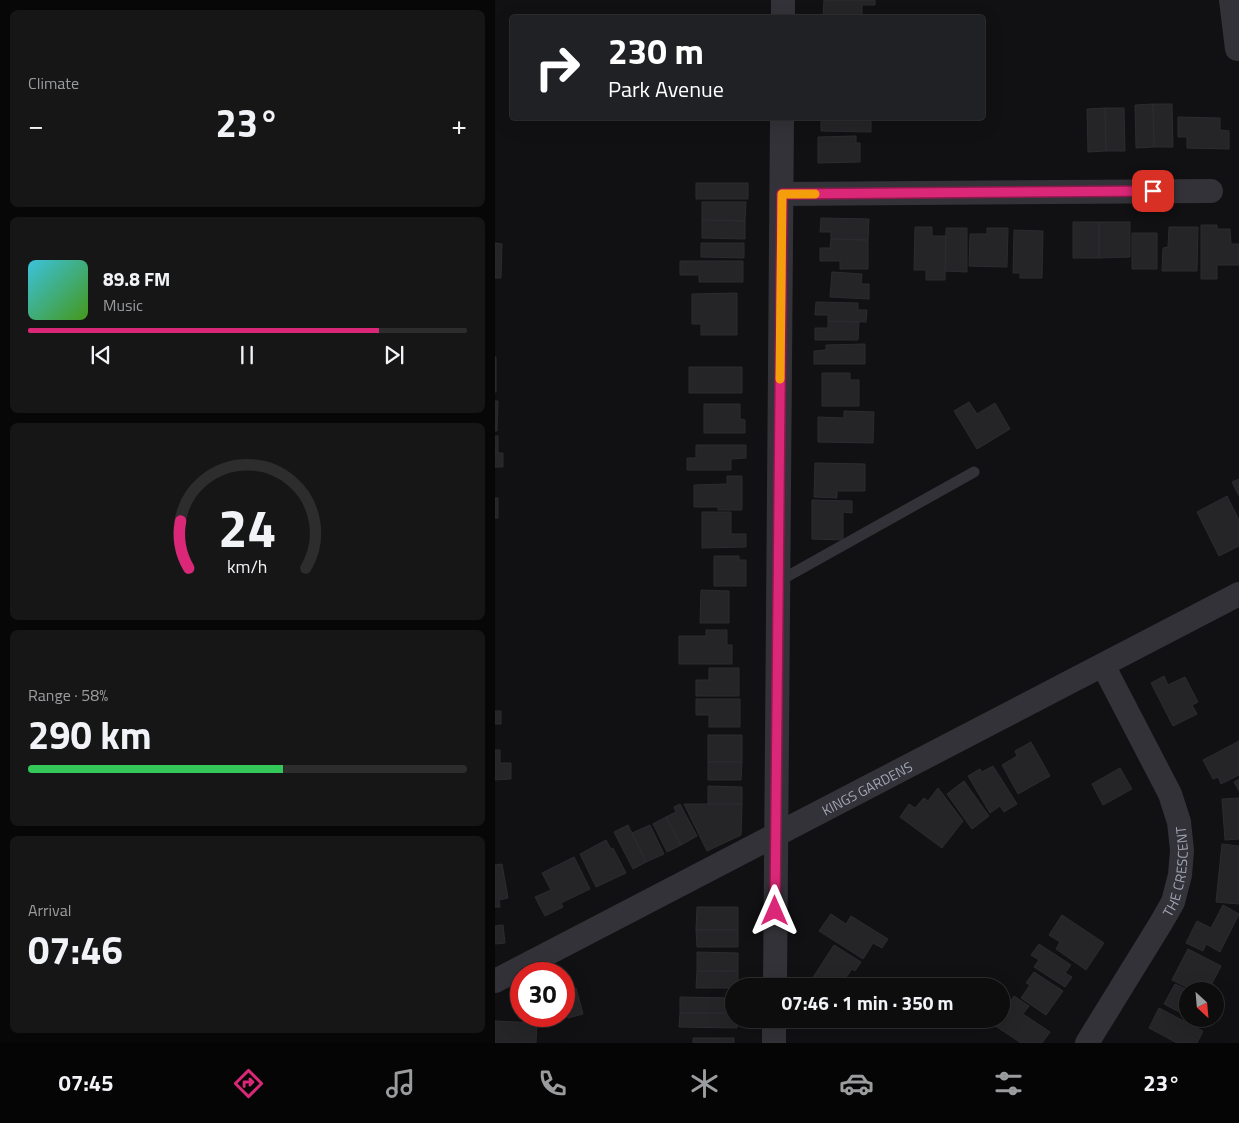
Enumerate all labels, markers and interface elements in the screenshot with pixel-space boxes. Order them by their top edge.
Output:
text: 230 m [608,24,704,78]
icon: right [525,35,590,100]
text: Climate [28,71,79,95]
text: Park Avenue [608,72,724,106]
text: 23° [216,94,279,152]
text: − [28,103,44,146]
text: + [451,103,467,146]
pin [1132,170,1174,212]
icon: arrive [1139,177,1167,205]
text: 89.8 FM [103,264,170,293]
text: Music [103,293,143,317]
icon: previous [87,341,115,369]
icon: pause [233,341,261,369]
icon: next [380,341,408,369]
text: 24 [218,488,277,567]
text: km/h [227,553,268,580]
text: Range · 58% [28,683,108,707]
text: 290 km [28,706,152,764]
street label: KINGS GARDENS [818,755,916,820]
street label: THE CRESCENT [1156,825,1193,920]
position arrow [748,884,800,936]
text: Arrival [28,898,71,922]
text: 07:46 [28,921,123,979]
speed limit sign: 30 [510,962,575,1027]
north arrow [1179,982,1224,1028]
map controls [1179,982,1224,1027]
text: 07:46 · 1 min · 350 m [781,988,954,1017]
text: 07:45 [59,1066,113,1100]
icon: directions [231,1066,266,1101]
icon: music [383,1066,418,1101]
icon: phone [535,1066,570,1101]
icon: climate [687,1066,722,1101]
icon: car [839,1066,874,1101]
icon: filters [991,1066,1026,1101]
text: 23° [1143,1066,1180,1100]

